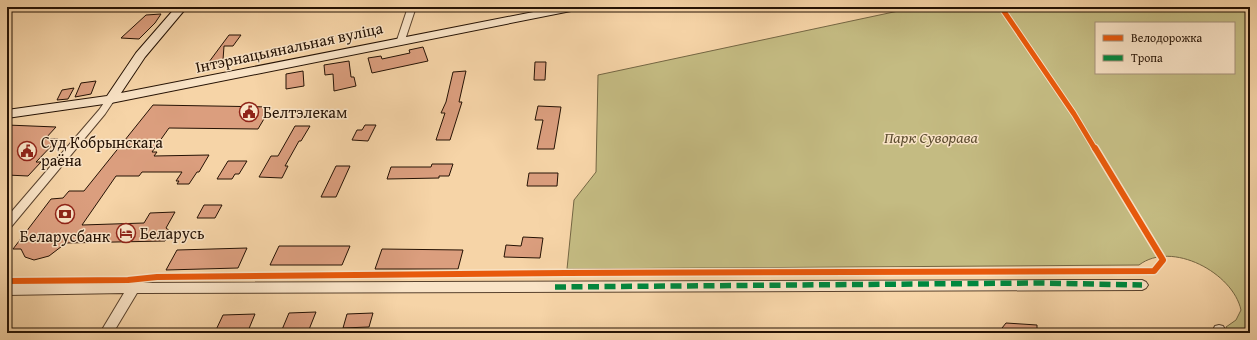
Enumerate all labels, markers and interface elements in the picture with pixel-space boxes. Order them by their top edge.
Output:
street label: Інтэрнацыянальная вуліца [193,15,385,79]
legend [1095,22,1235,74]
text: Велодорожка [1131,29,1202,46]
text: Тропа [1131,49,1163,66]
place label: Белтэлекам [263,100,347,124]
public building icon: Белтэлекам [238,101,260,123]
park label: Парк Суворава [884,125,979,149]
place label: Суд Кобрынскага раёна [41,130,163,172]
public building icon: Суд Кобрынскага раёна [16,140,38,162]
bank icon: Беларусбанк [54,203,76,225]
place label: Беларусь [140,221,205,245]
hotel icon: Беларусь [115,222,137,244]
place label: Беларусбанк [20,224,111,248]

